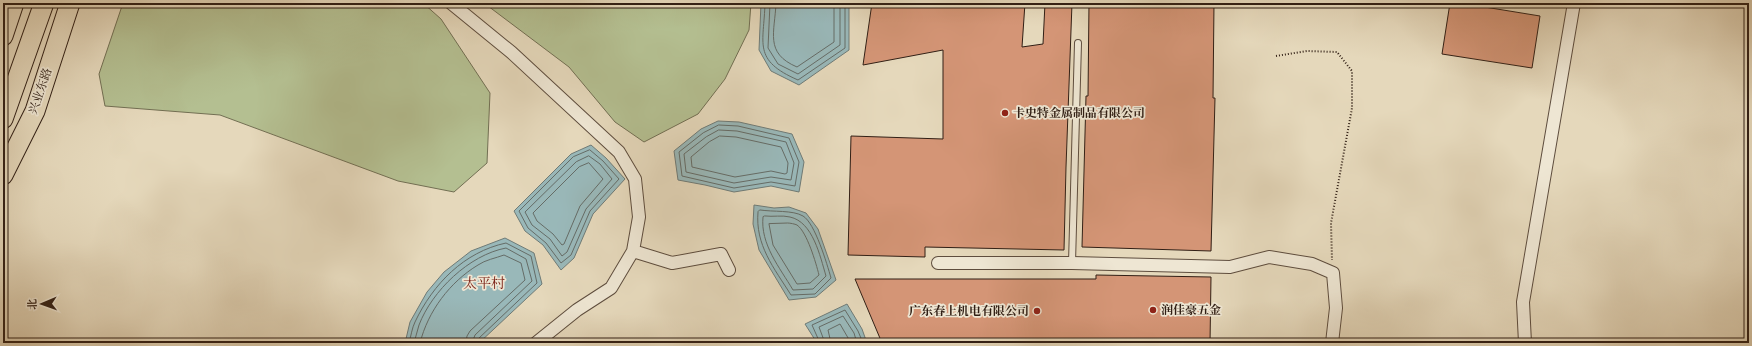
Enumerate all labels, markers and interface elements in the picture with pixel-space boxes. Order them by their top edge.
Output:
street label: 兴业东路 [26,66,54,116]
place label: 卡史特金属制品有限公司 [1013,106,1145,120]
marker: 卡史特金属制品有限公司 [1000,108,1010,118]
district label: 太平村 [463,275,505,292]
north arrow [22,284,62,324]
text: 北 [26,299,39,310]
place label: 润佳豪五金 [1161,303,1221,317]
place label: 广东春上机电有限公司 [909,304,1029,318]
marker: 润佳豪五金 [1148,305,1158,315]
marker: 广东春上机电有限公司 [1032,306,1042,316]

